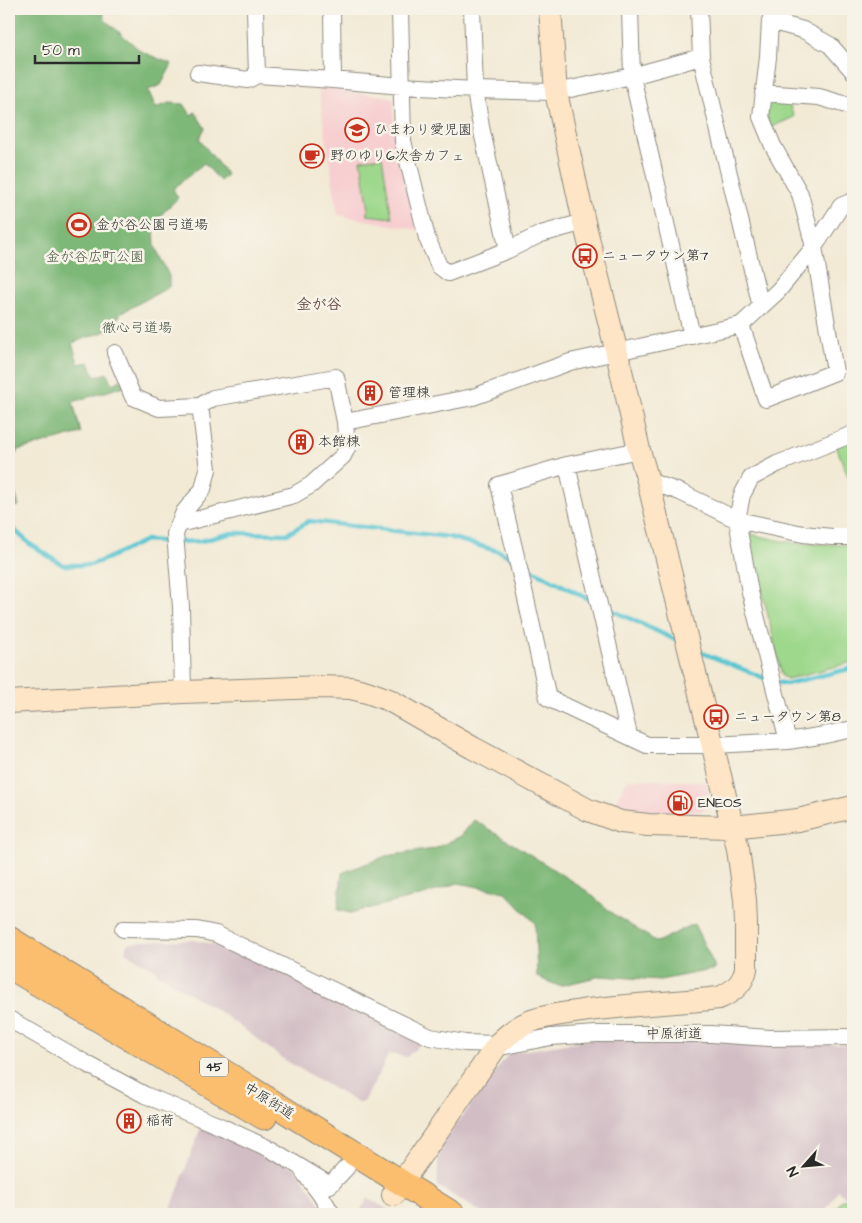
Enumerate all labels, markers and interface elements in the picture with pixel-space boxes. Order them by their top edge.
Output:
scale bar [35,32,139,64]
text: 50 m [42,40,80,61]
school or university icon: ひまわり愛児園 [344,117,370,143]
place label: ひまわり愛児園 [374,120,472,140]
cafe icon: 野のゆり6次舎カフェ [299,143,325,169]
place label: 野のゆり6次舎カフェ [330,146,465,166]
sports icon: 金が谷公園弓道場 [66,212,92,238]
place label: 金が谷公園弓道場 [96,215,208,235]
bus stop icon: ニュータウン第7 [572,243,598,269]
place label: ニュータウン第7 [602,246,709,266]
park label: 金が谷広町公園 [46,247,144,267]
district label: 金が谷 [296,294,342,315]
park label: 徹心弓道場 [102,318,172,338]
building icon: 管理棟 [357,380,383,406]
place label: 管理棟 [388,383,431,403]
building icon: 本館棟 [288,429,314,455]
place label: 本館棟 [318,432,361,452]
bus stop icon: ニュータウン第8 [703,704,729,730]
place label: ニュータウン第8 [734,707,841,727]
fuel station icon: ENEOS [667,790,693,816]
place label: ENEOS [698,793,742,813]
street label: 中原街道 [646,1024,702,1044]
road number: 45 [200,1058,228,1076]
street label: 中原街道 [240,1078,298,1124]
building icon: 稲荷 [116,1108,142,1134]
place label: 稲荷 [146,1111,174,1131]
north arrow [780,1140,830,1190]
text: N [782,1163,804,1180]

